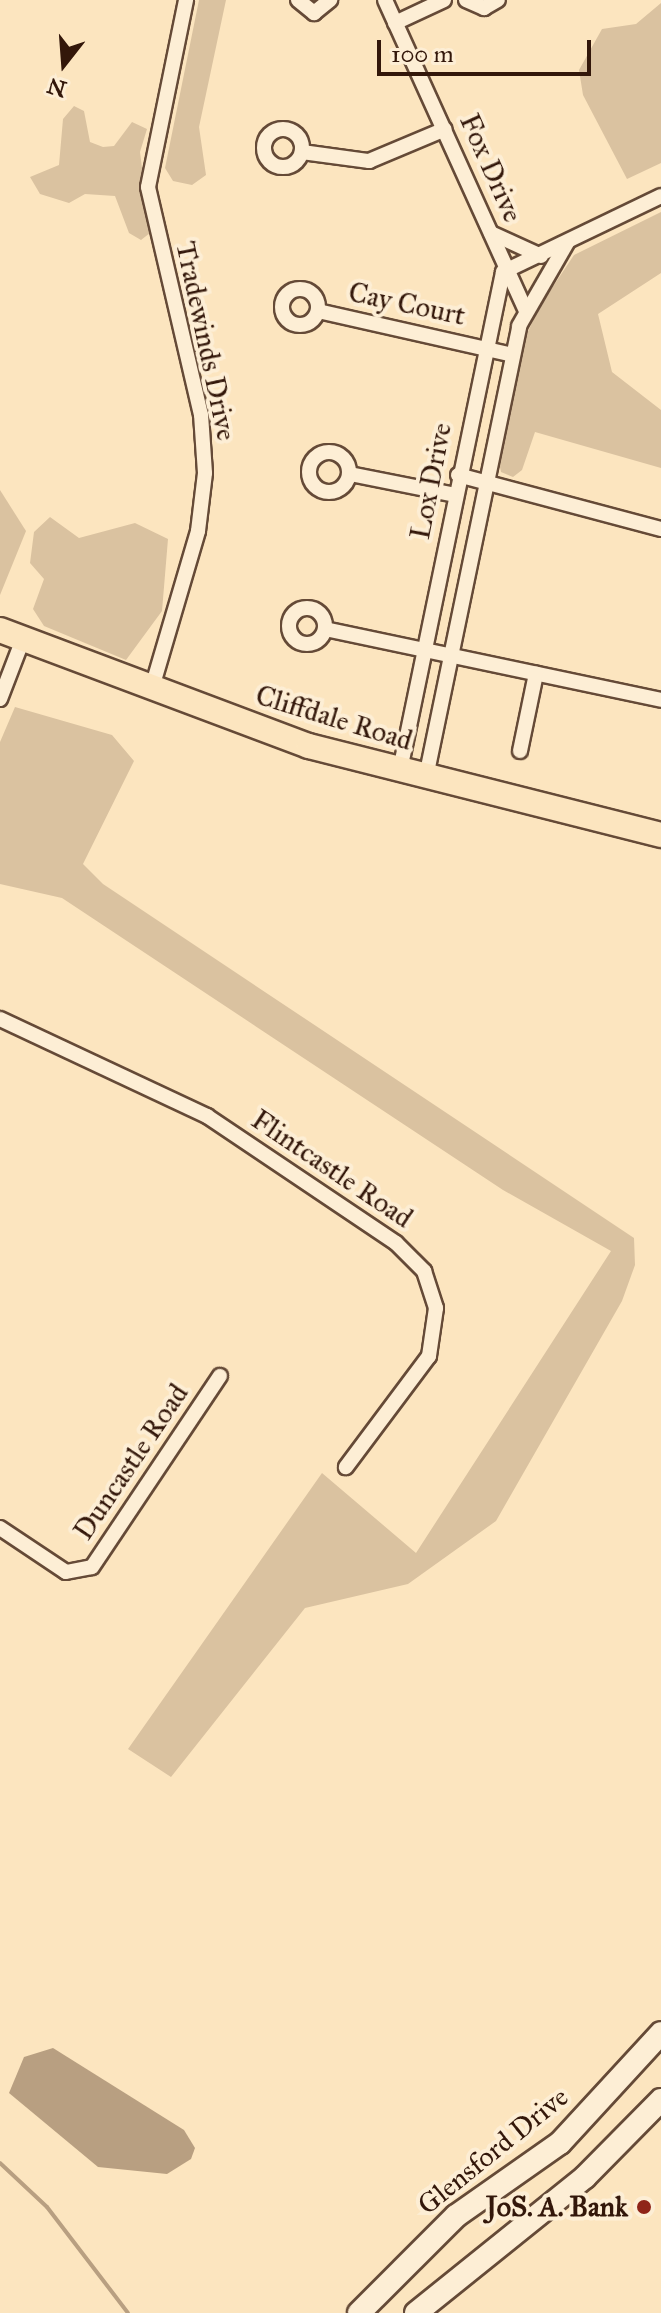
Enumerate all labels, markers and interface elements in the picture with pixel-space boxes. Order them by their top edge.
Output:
north arrow [24,24,104,104]
scale bar [381,24,595,74]
text: 100 m [391,39,454,69]
text: N [44,72,70,103]
street label: Fox Drive [452,109,530,227]
street label: Tradewinds Drive [168,238,244,444]
street label: Cay Court [346,275,468,333]
street label: Lox Drive [403,420,459,542]
street label: Cliffdale Road [252,678,416,758]
street label: Flintcastle Road [245,1103,419,1235]
street label: Duncastle Road [67,1378,195,1546]
street label: Glensford Drive [411,2080,575,2222]
place label: JoS. A. Bank [486,2190,628,2224]
marker: JoS. A. Bank [635,2198,653,2216]

